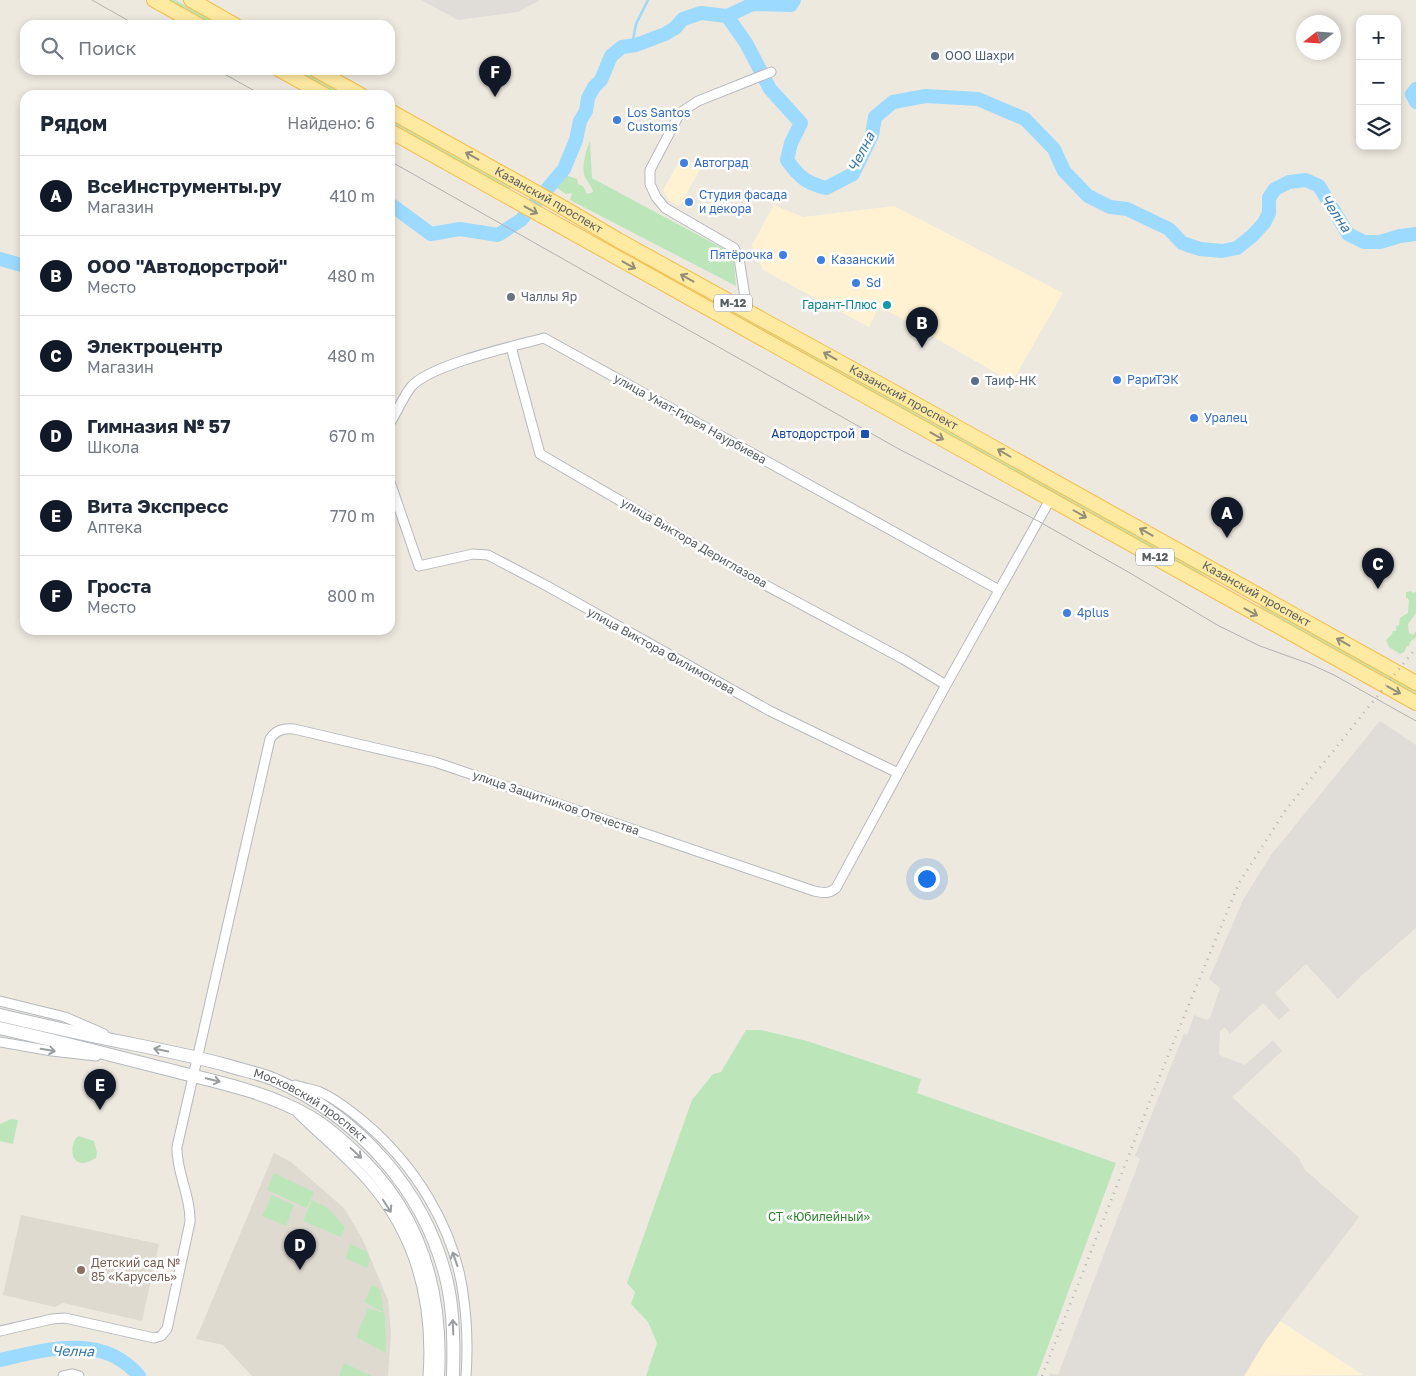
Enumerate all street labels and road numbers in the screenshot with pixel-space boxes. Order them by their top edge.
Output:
street label: Казанский проспект [492,163,606,236]
road number: М-12 [714,294,752,312]
street label: Казанский проспект [847,361,961,433]
street label: улица Умат-Гирея Наурбиева [611,370,769,467]
street label: улица Виктора Дериглазова [618,494,770,591]
road number: М-12 [1136,548,1174,566]
street label: Казанский проспект [1200,557,1314,630]
street label: улица Виктора Филимонова [585,604,738,697]
street label: улица Защитников Отечества [471,767,642,838]
street label: Московский проспект [252,1065,371,1145]

